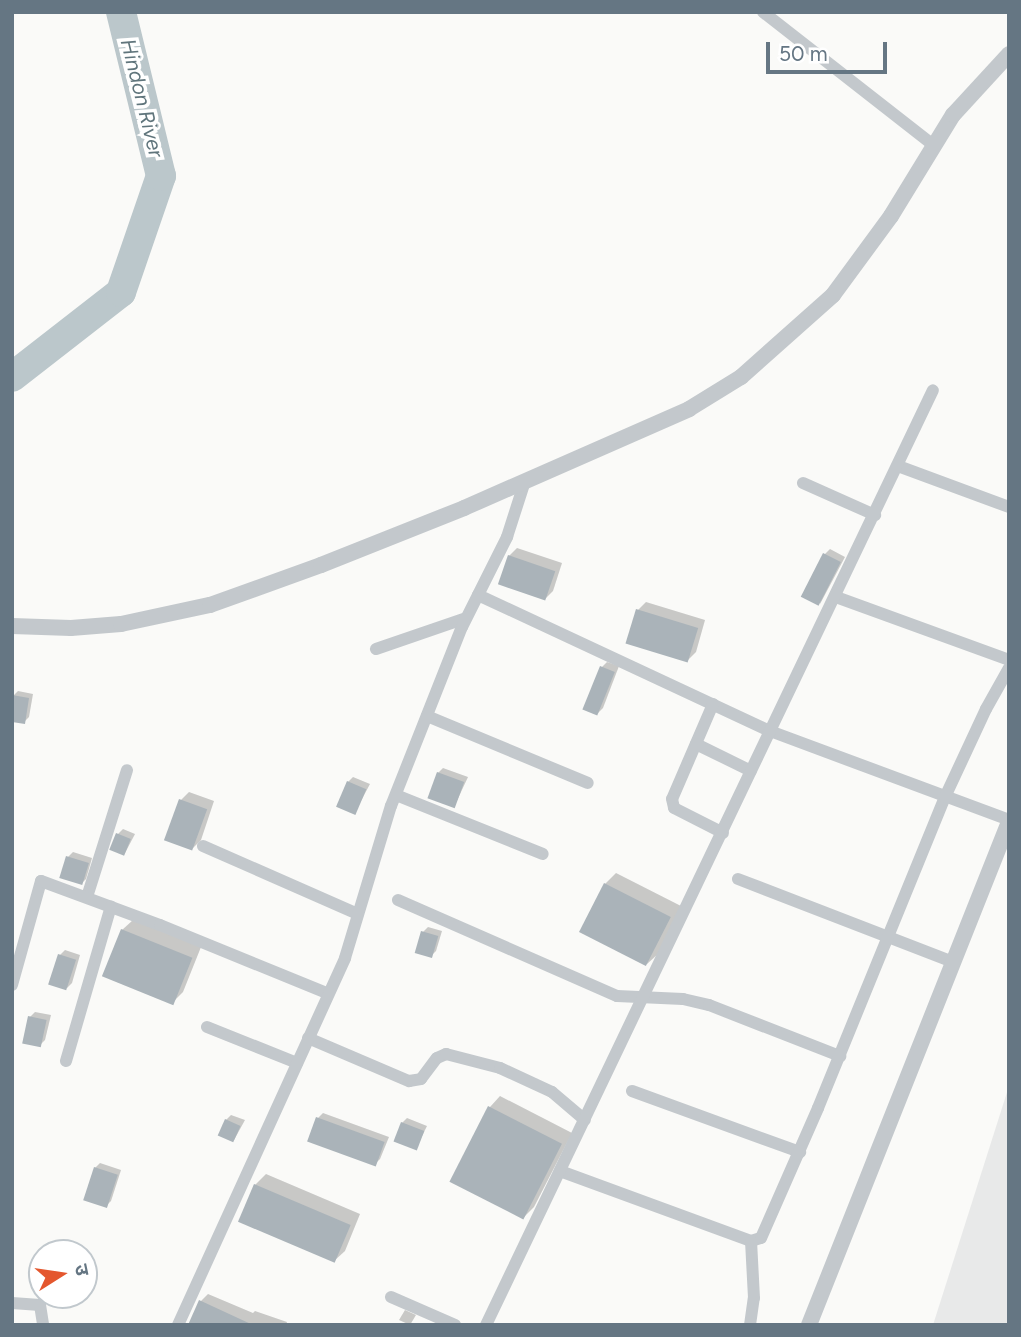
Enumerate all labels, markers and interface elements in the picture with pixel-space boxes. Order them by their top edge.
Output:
scale bar [769,28,890,72]
water label: Hindon River [115,36,169,160]
text: 50 m [779,41,828,66]
north arrow [28,1239,98,1309]
text: उ [70,1262,94,1278]

